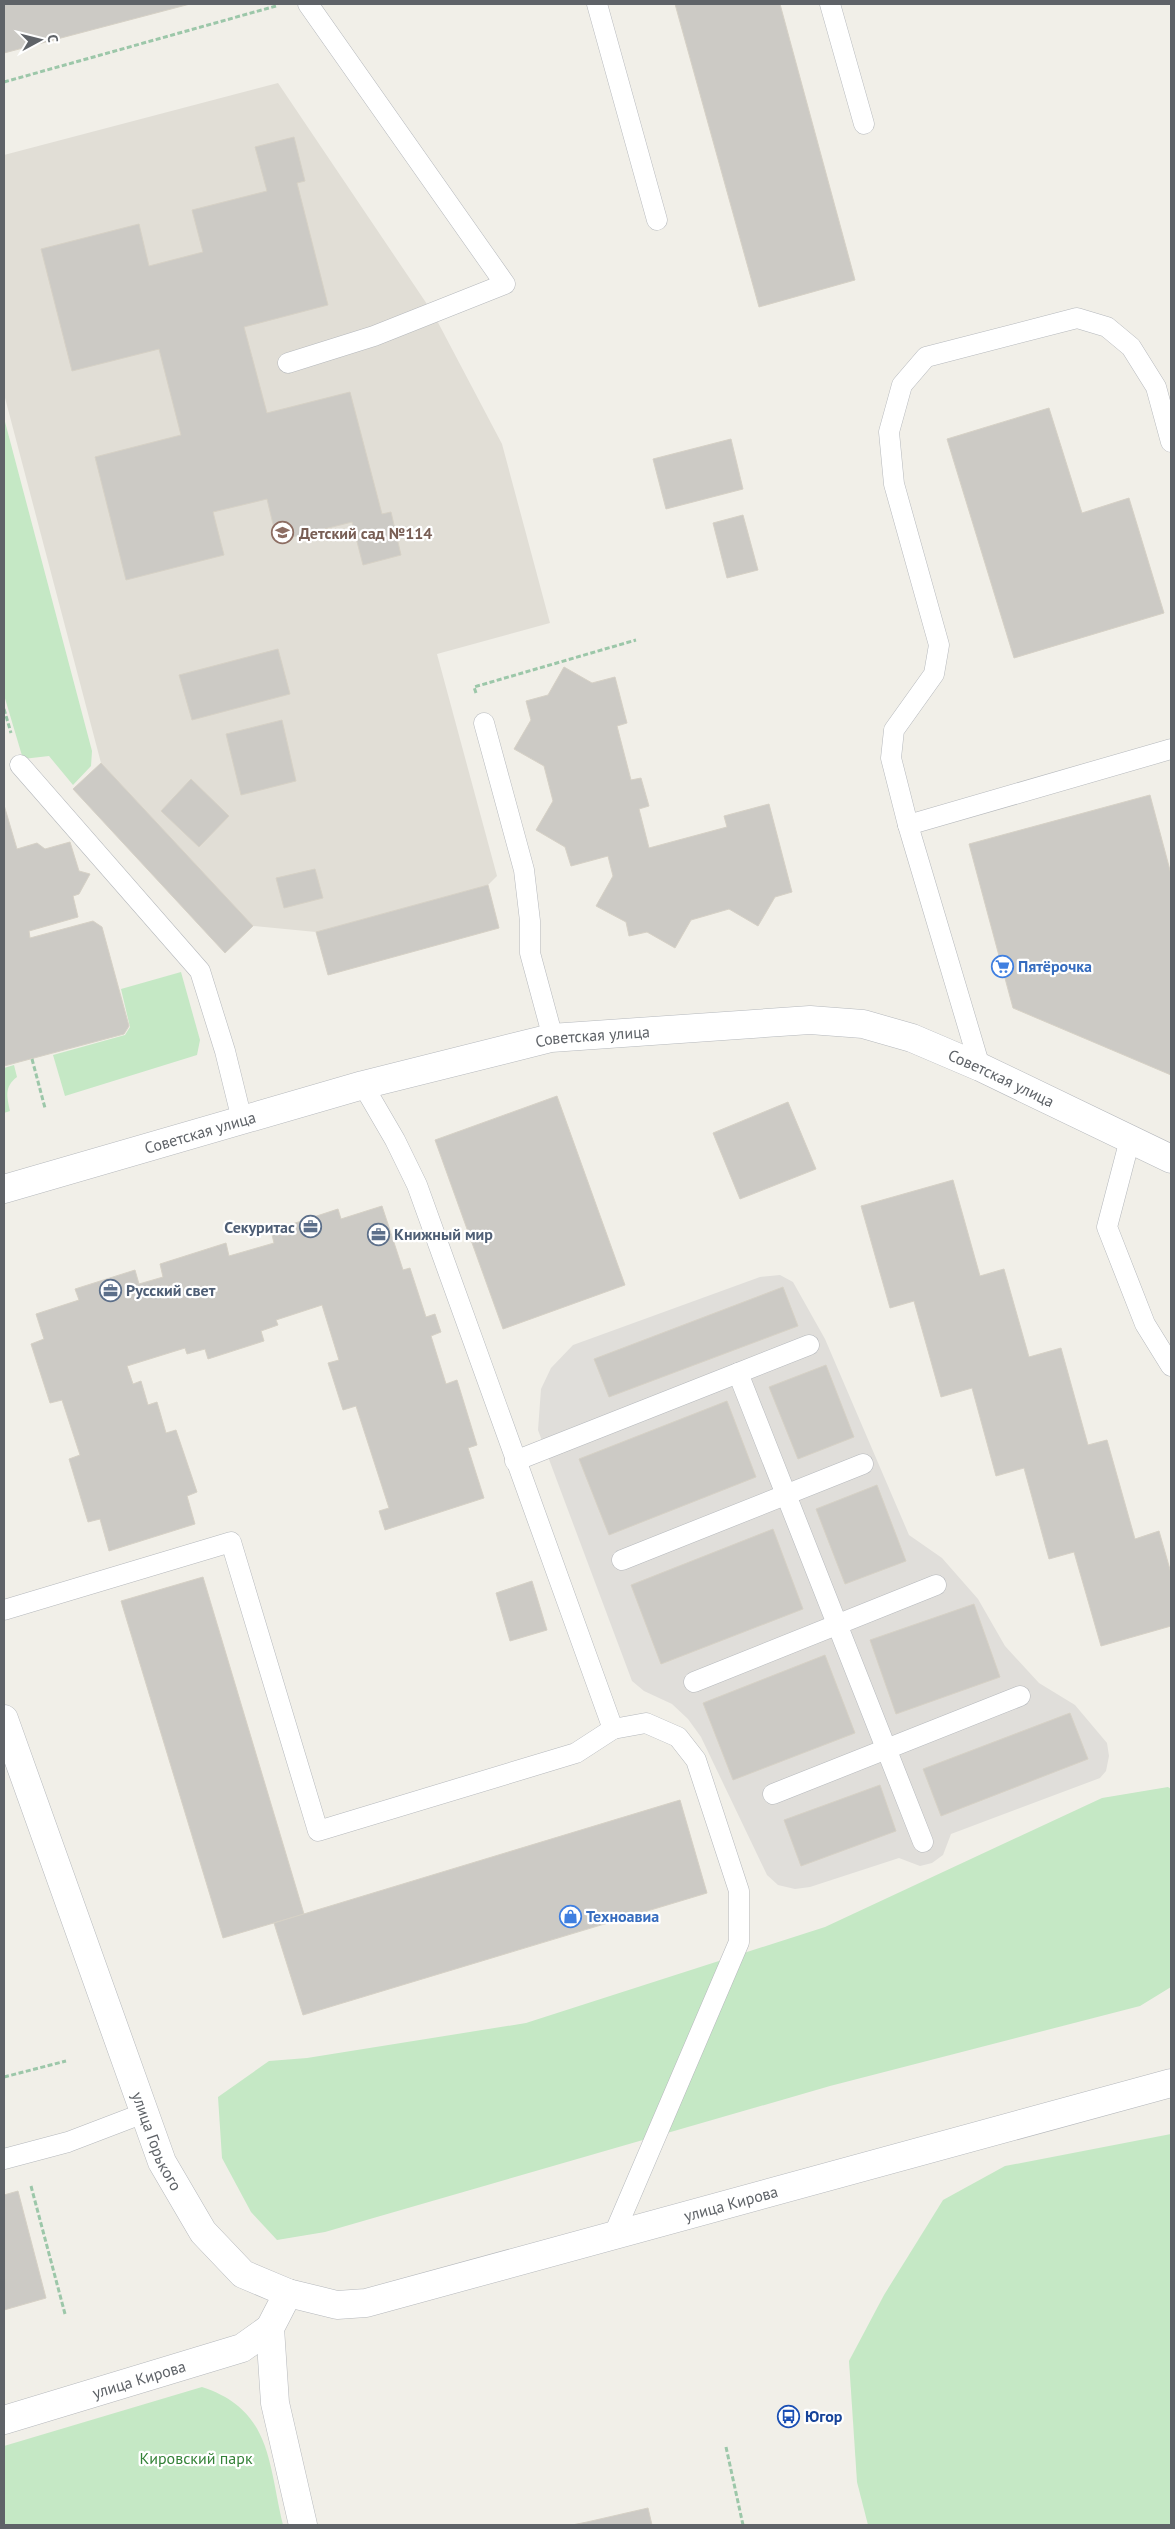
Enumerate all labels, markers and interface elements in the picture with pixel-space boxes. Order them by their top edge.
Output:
north arrow [15,15,65,65]
text: С [43,33,62,44]
school or university icon: Детский сад №114 [271,521,295,545]
place label: Детский сад №114 [299,523,432,543]
supermarket icon: Пятёрочка [990,954,1014,978]
place label: Пятёрочка [1018,956,1092,976]
street label: Советская улица [533,1021,650,1052]
street label: Советская улица [945,1045,1058,1111]
street label: Советская улица [142,1107,258,1158]
office icon: Секуритас [299,1215,323,1239]
place label: Секуритас [224,1217,295,1237]
office icon: Книжный мир [366,1222,390,1246]
place label: Книжный мир [394,1224,493,1244]
office icon: Русский свет [98,1278,122,1302]
place label: Русский свет [126,1280,216,1300]
shop icon: Техноавиа [558,1904,582,1928]
place label: Техноавиа [586,1906,659,1926]
street label: улица Горького [128,2089,186,2194]
street label: улица Кирова [682,2181,780,2226]
street label: улица Кирова [90,2356,188,2403]
bus stop icon: Югор [777,2404,801,2428]
place label: Югор [805,2406,843,2426]
park label: Кировский парк [139,2448,253,2468]

